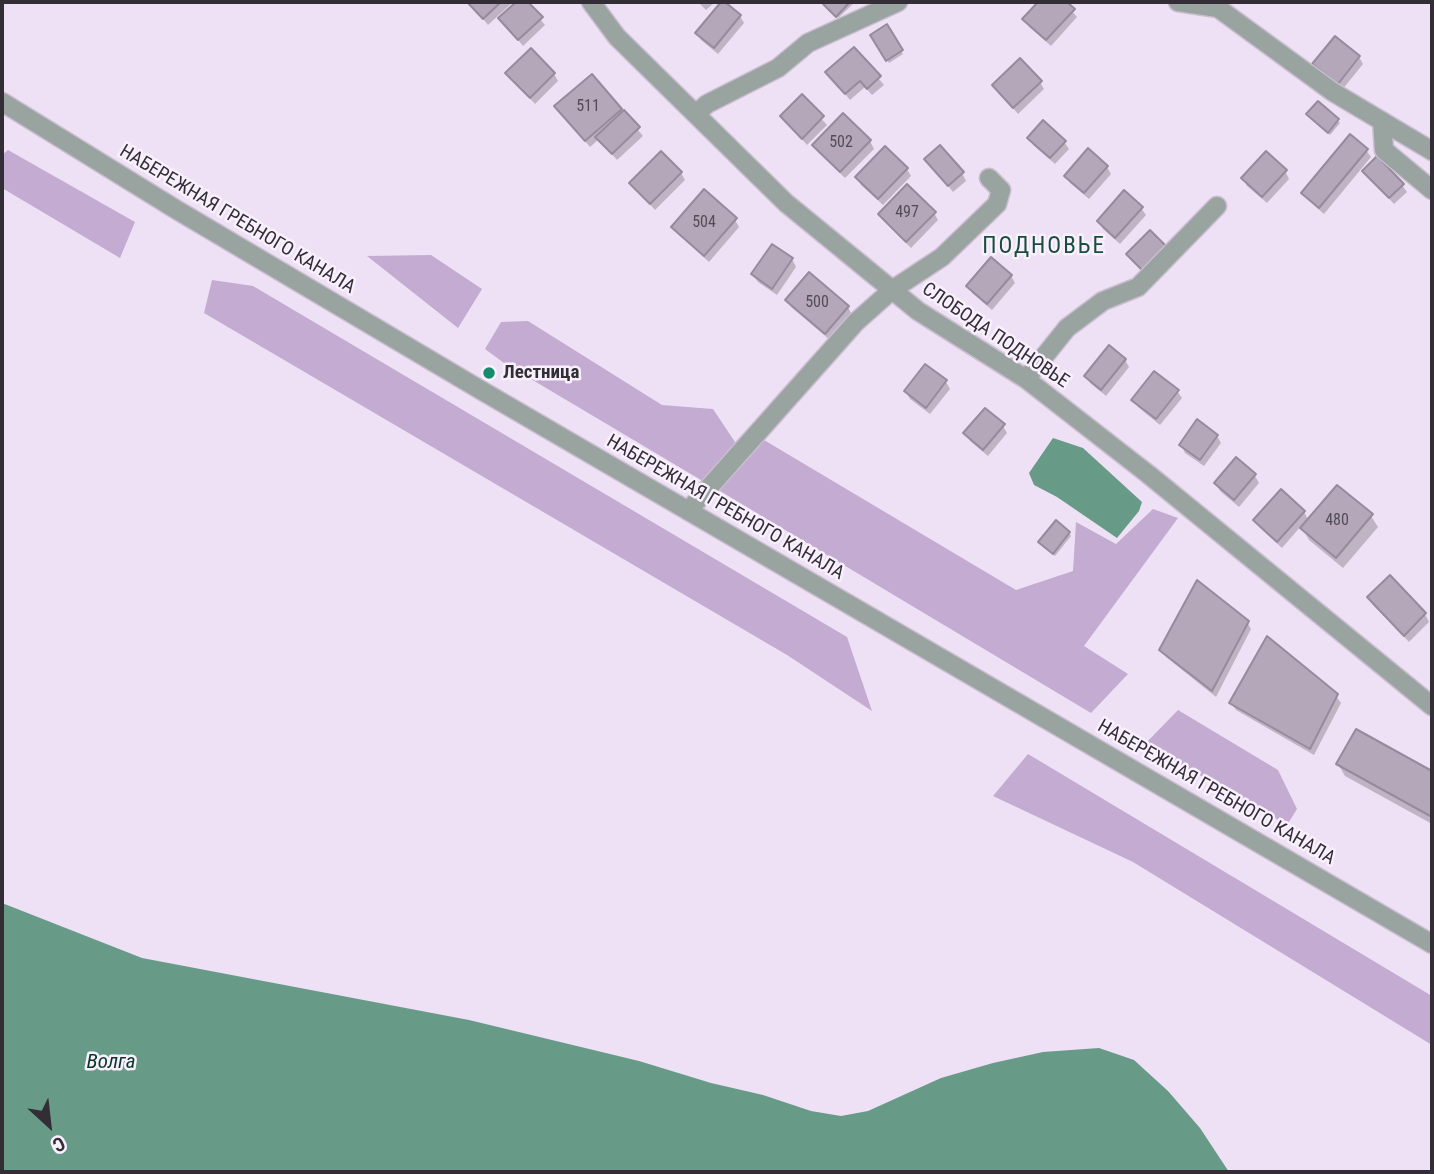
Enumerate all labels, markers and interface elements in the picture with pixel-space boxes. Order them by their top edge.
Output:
house number: 511 [576,97,600,117]
house number: 502 [829,133,853,153]
street label: НАБЕРЕЖНАЯ ГРЕБНОГО КАНАЛА [115,141,359,299]
house number: 497 [895,203,919,223]
house number: 504 [692,213,716,233]
district label: ПОДНОВЬЕ [983,233,1105,261]
street label: СЛОБОДА ПОДНОВЬЕ [917,278,1073,394]
house number: 500 [805,293,829,313]
place label: Лестница [503,362,579,384]
marker: Лестница [481,365,497,381]
street label: НАБЕРЕЖНАЯ ГРЕБНОГО КАНАЛА [602,430,848,586]
house number: 480 [1325,511,1349,531]
street label: НАБЕРЕЖНАЯ ГРЕБНОГО КАНАЛА [1093,715,1339,871]
water label: Волга [87,1050,135,1076]
north arrow [14,1090,84,1160]
text: С [49,1131,69,1157]

